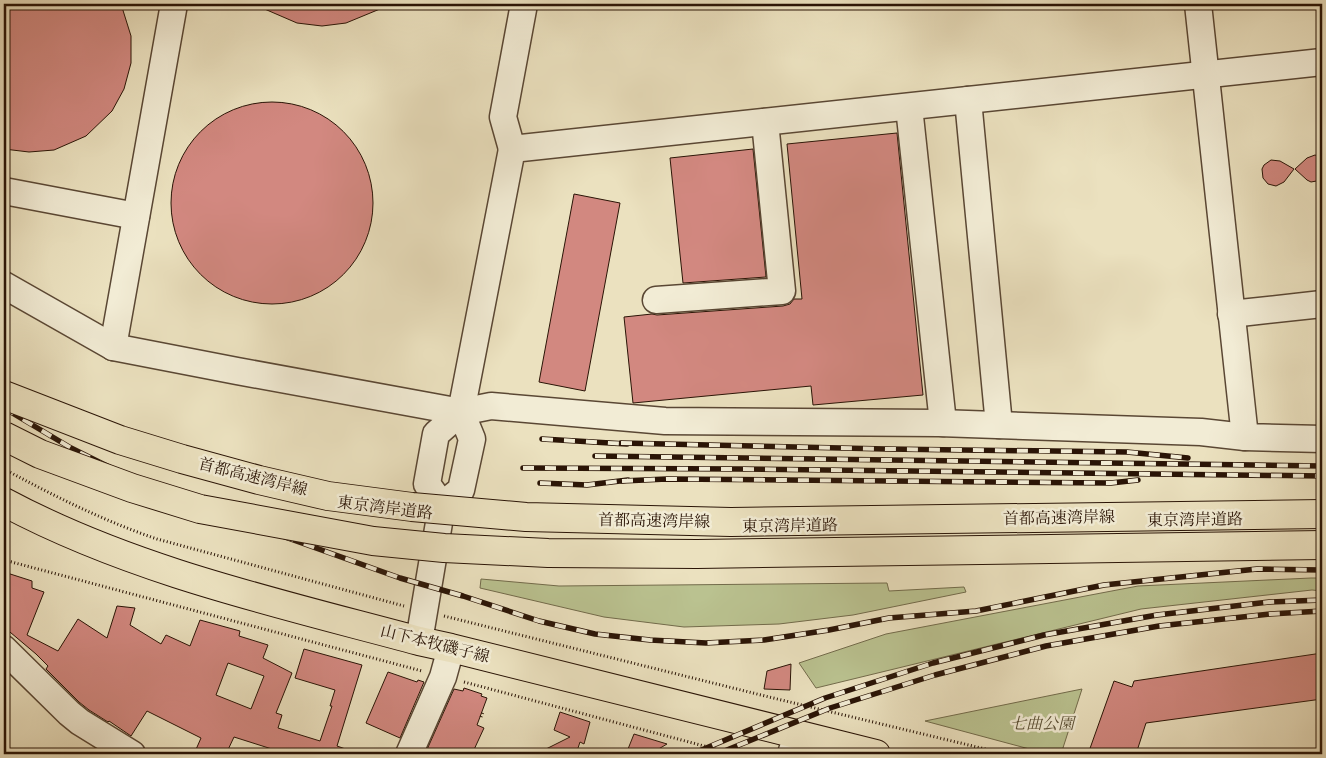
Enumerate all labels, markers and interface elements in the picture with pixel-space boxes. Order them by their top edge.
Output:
street label: 首都高速湾岸線 [196,453,310,501]
street label: 東京湾岸道路 [336,491,434,525]
street label: 首都高速湾岸線 [1003,506,1115,530]
street label: 東京湾岸道路 [1147,508,1243,532]
street label: 首都高速湾岸線 [598,509,710,533]
street label: 東京湾岸道路 [742,514,838,538]
street label: 山下本牧磯子線 [378,620,492,668]
park label: 七曲公園 [1010,713,1077,735]

